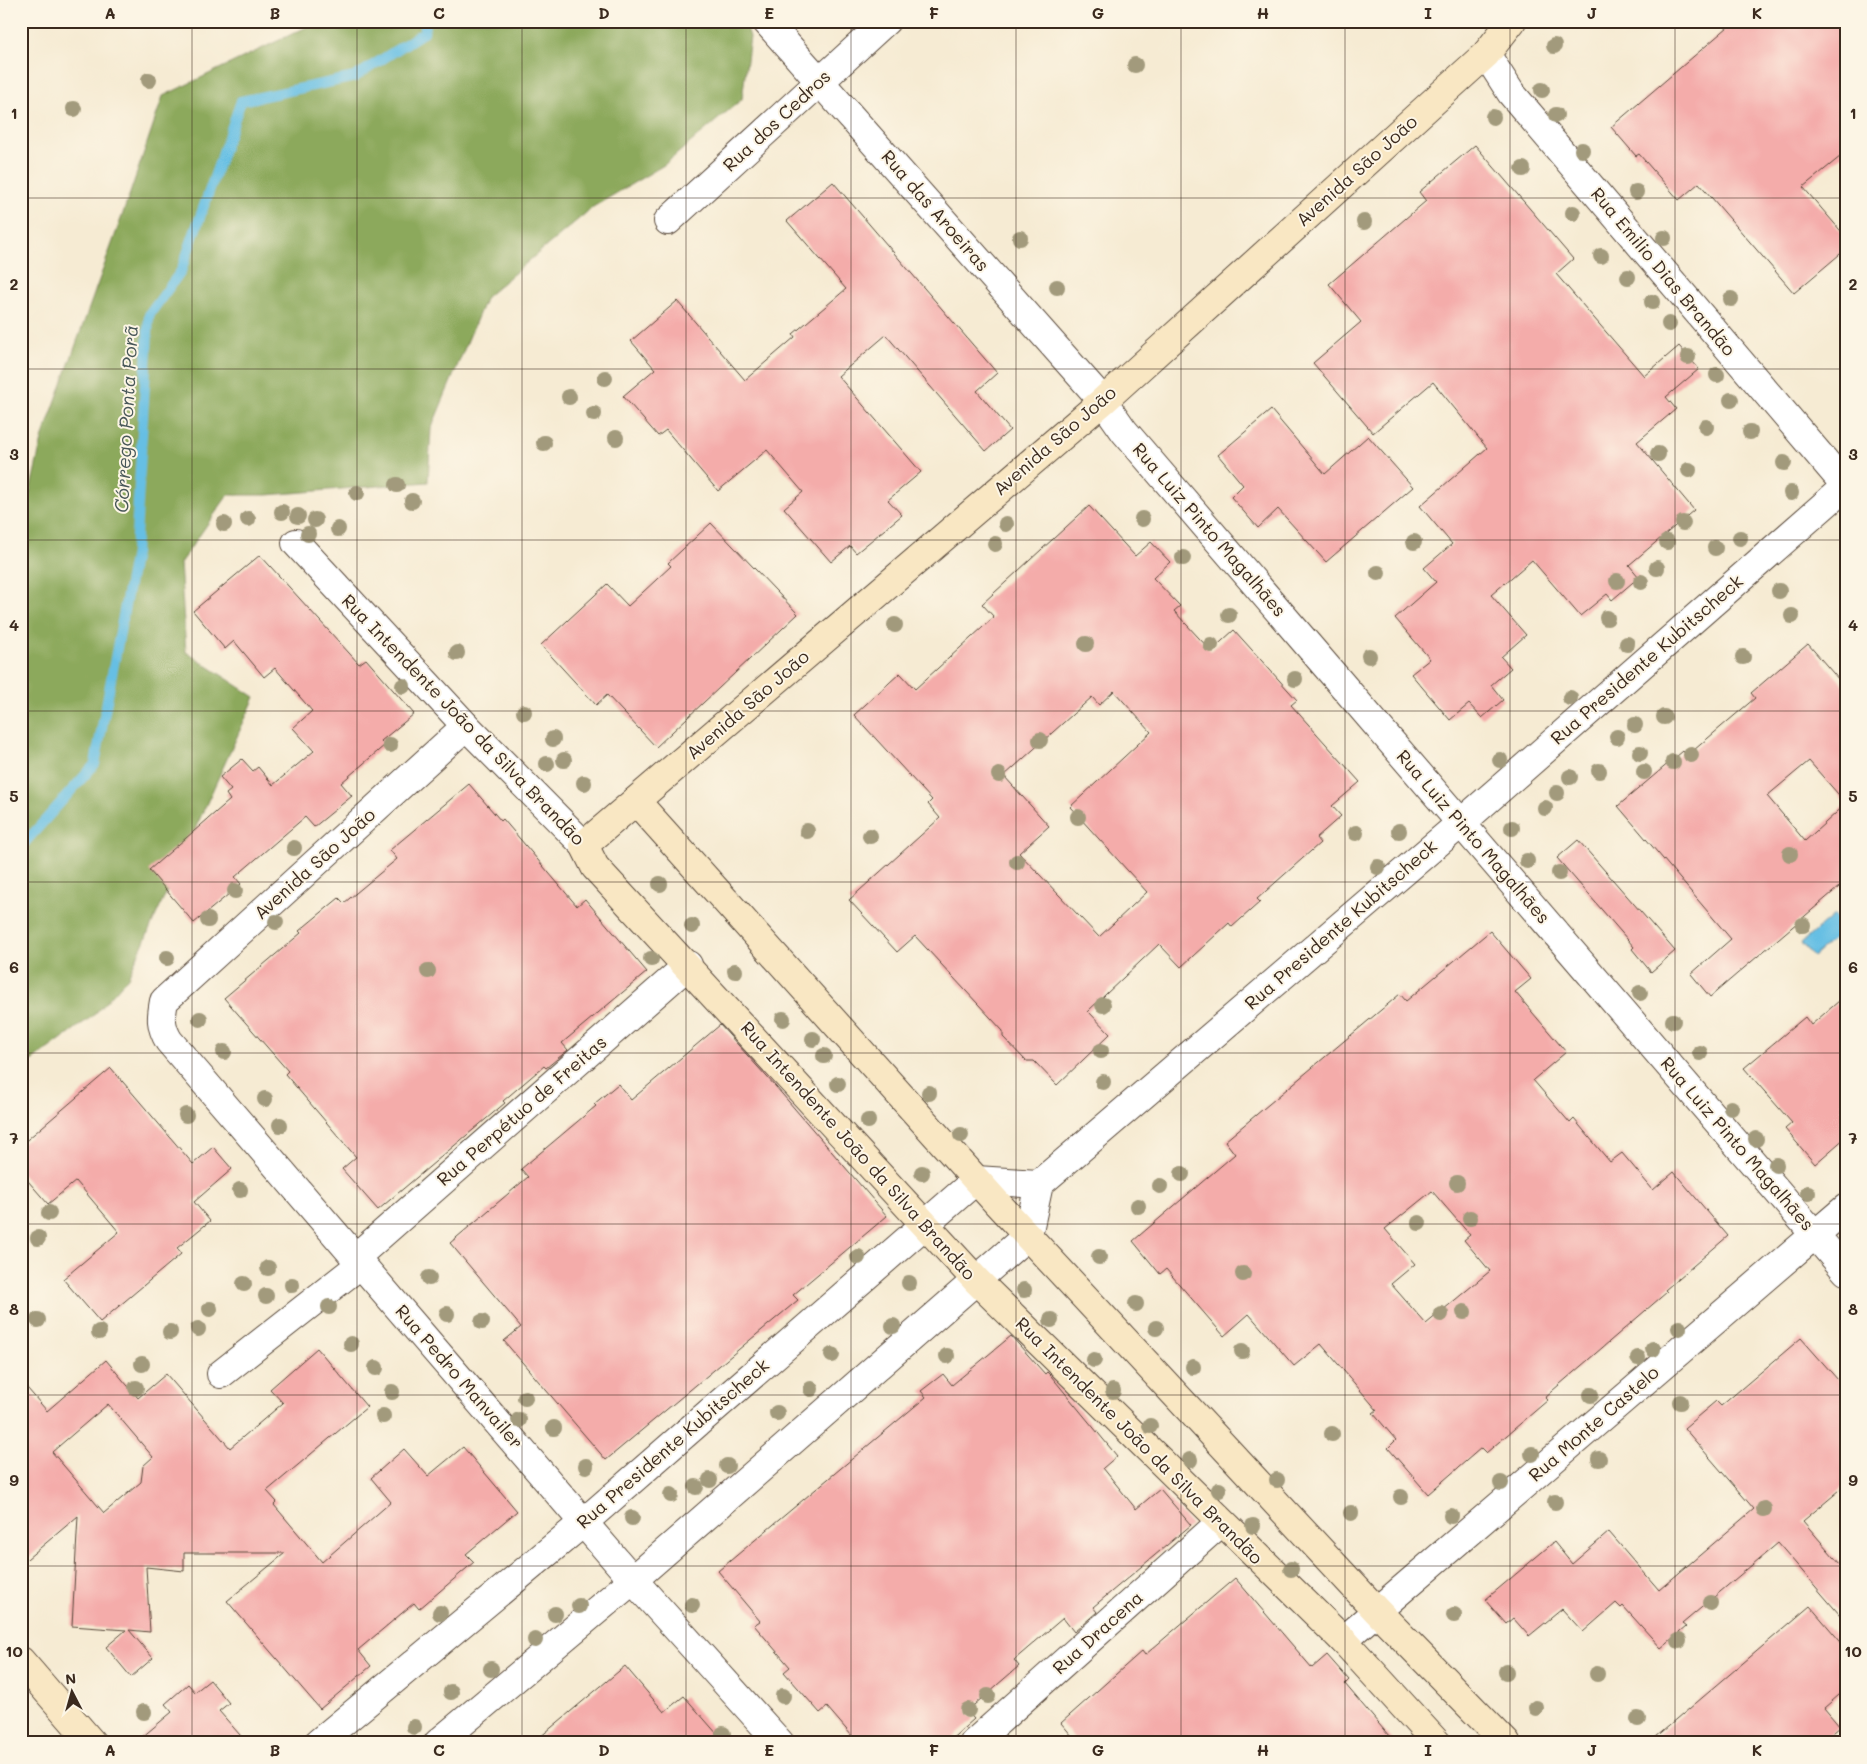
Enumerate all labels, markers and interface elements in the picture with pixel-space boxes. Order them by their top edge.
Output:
text: A [104,2,116,23]
text: B [270,2,280,23]
text: C [433,2,445,23]
text: D [598,2,610,23]
text: E [764,2,774,23]
text: F [929,2,939,23]
text: G [1092,2,1104,23]
text: H [1257,2,1269,23]
text: I [1424,2,1432,23]
text: J [1587,2,1597,23]
text: K [1752,2,1762,23]
street label: Rua dos Cedros [717,64,835,176]
text: 1 [10,102,18,123]
text: 1 [1849,102,1857,123]
street label: Avenida São João [1291,109,1422,231]
street label: Rua das Aroeiras [876,145,995,276]
street label: Rua Emilio Dias Brandão [1586,182,1742,361]
text: 2 [10,273,19,294]
text: 2 [1849,273,1858,294]
water label: Córrego Ponta Porã [108,324,143,513]
street label: Avenida São João [988,380,1121,500]
street label: Rua Luiz Pinto Magalhães [1128,437,1292,621]
text: 3 [9,443,19,464]
text: 3 [1848,443,1858,464]
street label: Rua Presidente Kubitscheck [1545,569,1748,750]
street label: Rua Intendente João da Silva Brandão [337,588,591,850]
text: 4 [9,614,19,635]
text: 4 [1848,614,1858,635]
street label: Avenida São João [681,644,814,764]
street label: Rua Luiz Pinto Magalhães [1392,744,1556,928]
text: 5 [9,785,19,806]
text: 5 [1848,785,1858,806]
street label: Avenida São João [249,802,380,924]
street label: Rua Presidente Kubitscheck [1239,834,1442,1015]
text: 6 [9,956,19,977]
text: 6 [1848,956,1858,977]
street label: Rua Intendente João da Silva Brandão [736,1016,982,1285]
street label: Rua Perpétuo de Freitas [431,1030,611,1191]
street label: Rua Luiz Pinto Magalhães [1656,1051,1820,1235]
text: 7 [10,1127,19,1148]
text: 7 [1849,1127,1858,1148]
text: 8 [9,1298,19,1319]
text: 8 [1848,1298,1858,1319]
street label: Rua Pedro Manvailer [390,1299,529,1454]
street label: Rua Intendente João da Silva Brandão [1011,1311,1269,1569]
street label: Rua Presidente Kubitscheck [571,1353,774,1534]
street label: Rua Monte Castelo [1523,1360,1664,1487]
text: 9 [9,1469,19,1490]
text: 9 [1848,1469,1858,1490]
street label: Rua Dracena [1047,1585,1148,1679]
text: 10 [5,1640,23,1661]
text: 10 [1844,1640,1862,1661]
north arrow [48,1666,98,1716]
text: N [64,1669,77,1689]
text: A [104,1739,116,1760]
text: B [270,1739,280,1760]
text: C [433,1739,445,1760]
text: D [598,1739,610,1760]
text: E [764,1739,774,1760]
text: F [929,1739,939,1760]
text: G [1092,1739,1104,1760]
text: H [1257,1739,1269,1760]
text: I [1424,1739,1432,1760]
text: J [1587,1739,1597,1760]
text: K [1752,1739,1762,1760]

